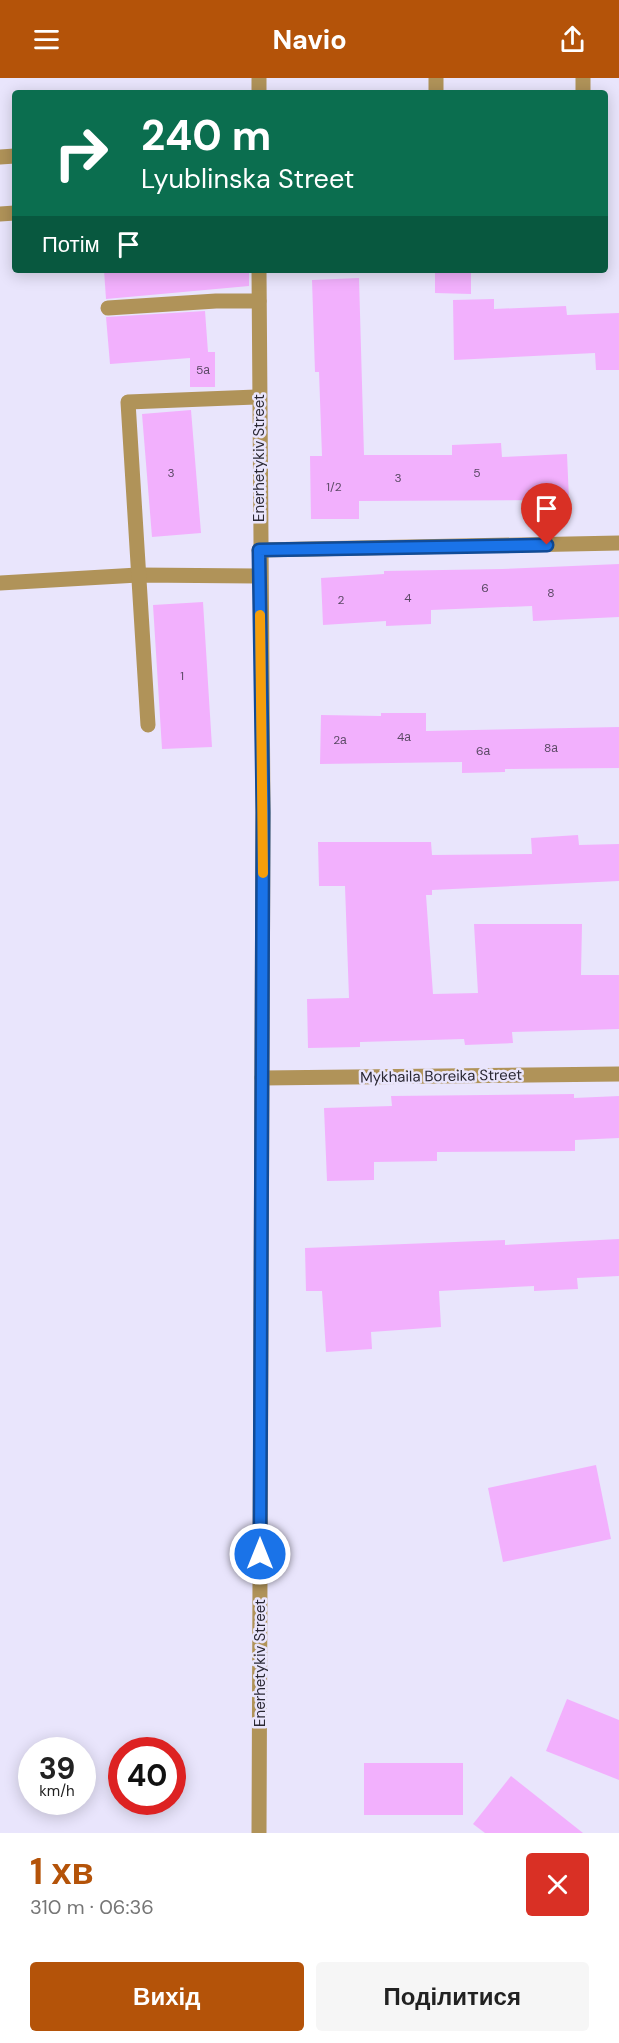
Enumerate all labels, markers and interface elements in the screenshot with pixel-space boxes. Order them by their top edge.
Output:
text: Navio [272,22,347,57]
icon: menu [30,23,63,56]
icon: share [556,23,589,56]
text: 240 m [141,108,271,163]
icon: right [42,114,120,192]
text: Lyublinska Street [141,161,354,196]
icon: arrive [112,228,145,261]
text: Потім [42,230,100,259]
house number: 5а [196,362,210,378]
street label: Enerhetykiv Street [249,394,269,522]
house number: 3 [167,465,175,481]
house number: 5 [473,465,481,481]
house number: 3 [394,470,402,486]
house number: 1/2 [326,479,342,495]
pin [521,483,572,545]
icon: arrive [530,492,563,525]
house number: 6 [481,580,489,596]
house number: 8 [547,585,555,601]
house number: 4 [404,590,412,606]
house number: 2 [338,592,345,608]
house number: 1 [180,668,184,684]
house number: 4а [397,729,411,745]
house number: 2а [333,732,347,748]
house number: 8а [544,740,558,756]
house number: 6а [476,743,490,759]
street label: Mykhaila Boreika Street [360,1065,522,1087]
position arrow [228,1522,292,1586]
street label: Enerhetykiv Street [250,1599,270,1727]
speed limit sign: 40 [108,1737,186,1815]
text: 39 [39,1749,75,1788]
text: km/h [39,1781,75,1801]
text: 1 хв [30,1848,94,1895]
button: close [526,1853,589,1916]
text: 310 m · 06:36 [30,1894,154,1920]
button: Вихід [30,1962,304,2031]
button: Поділитися [316,1962,589,2031]

